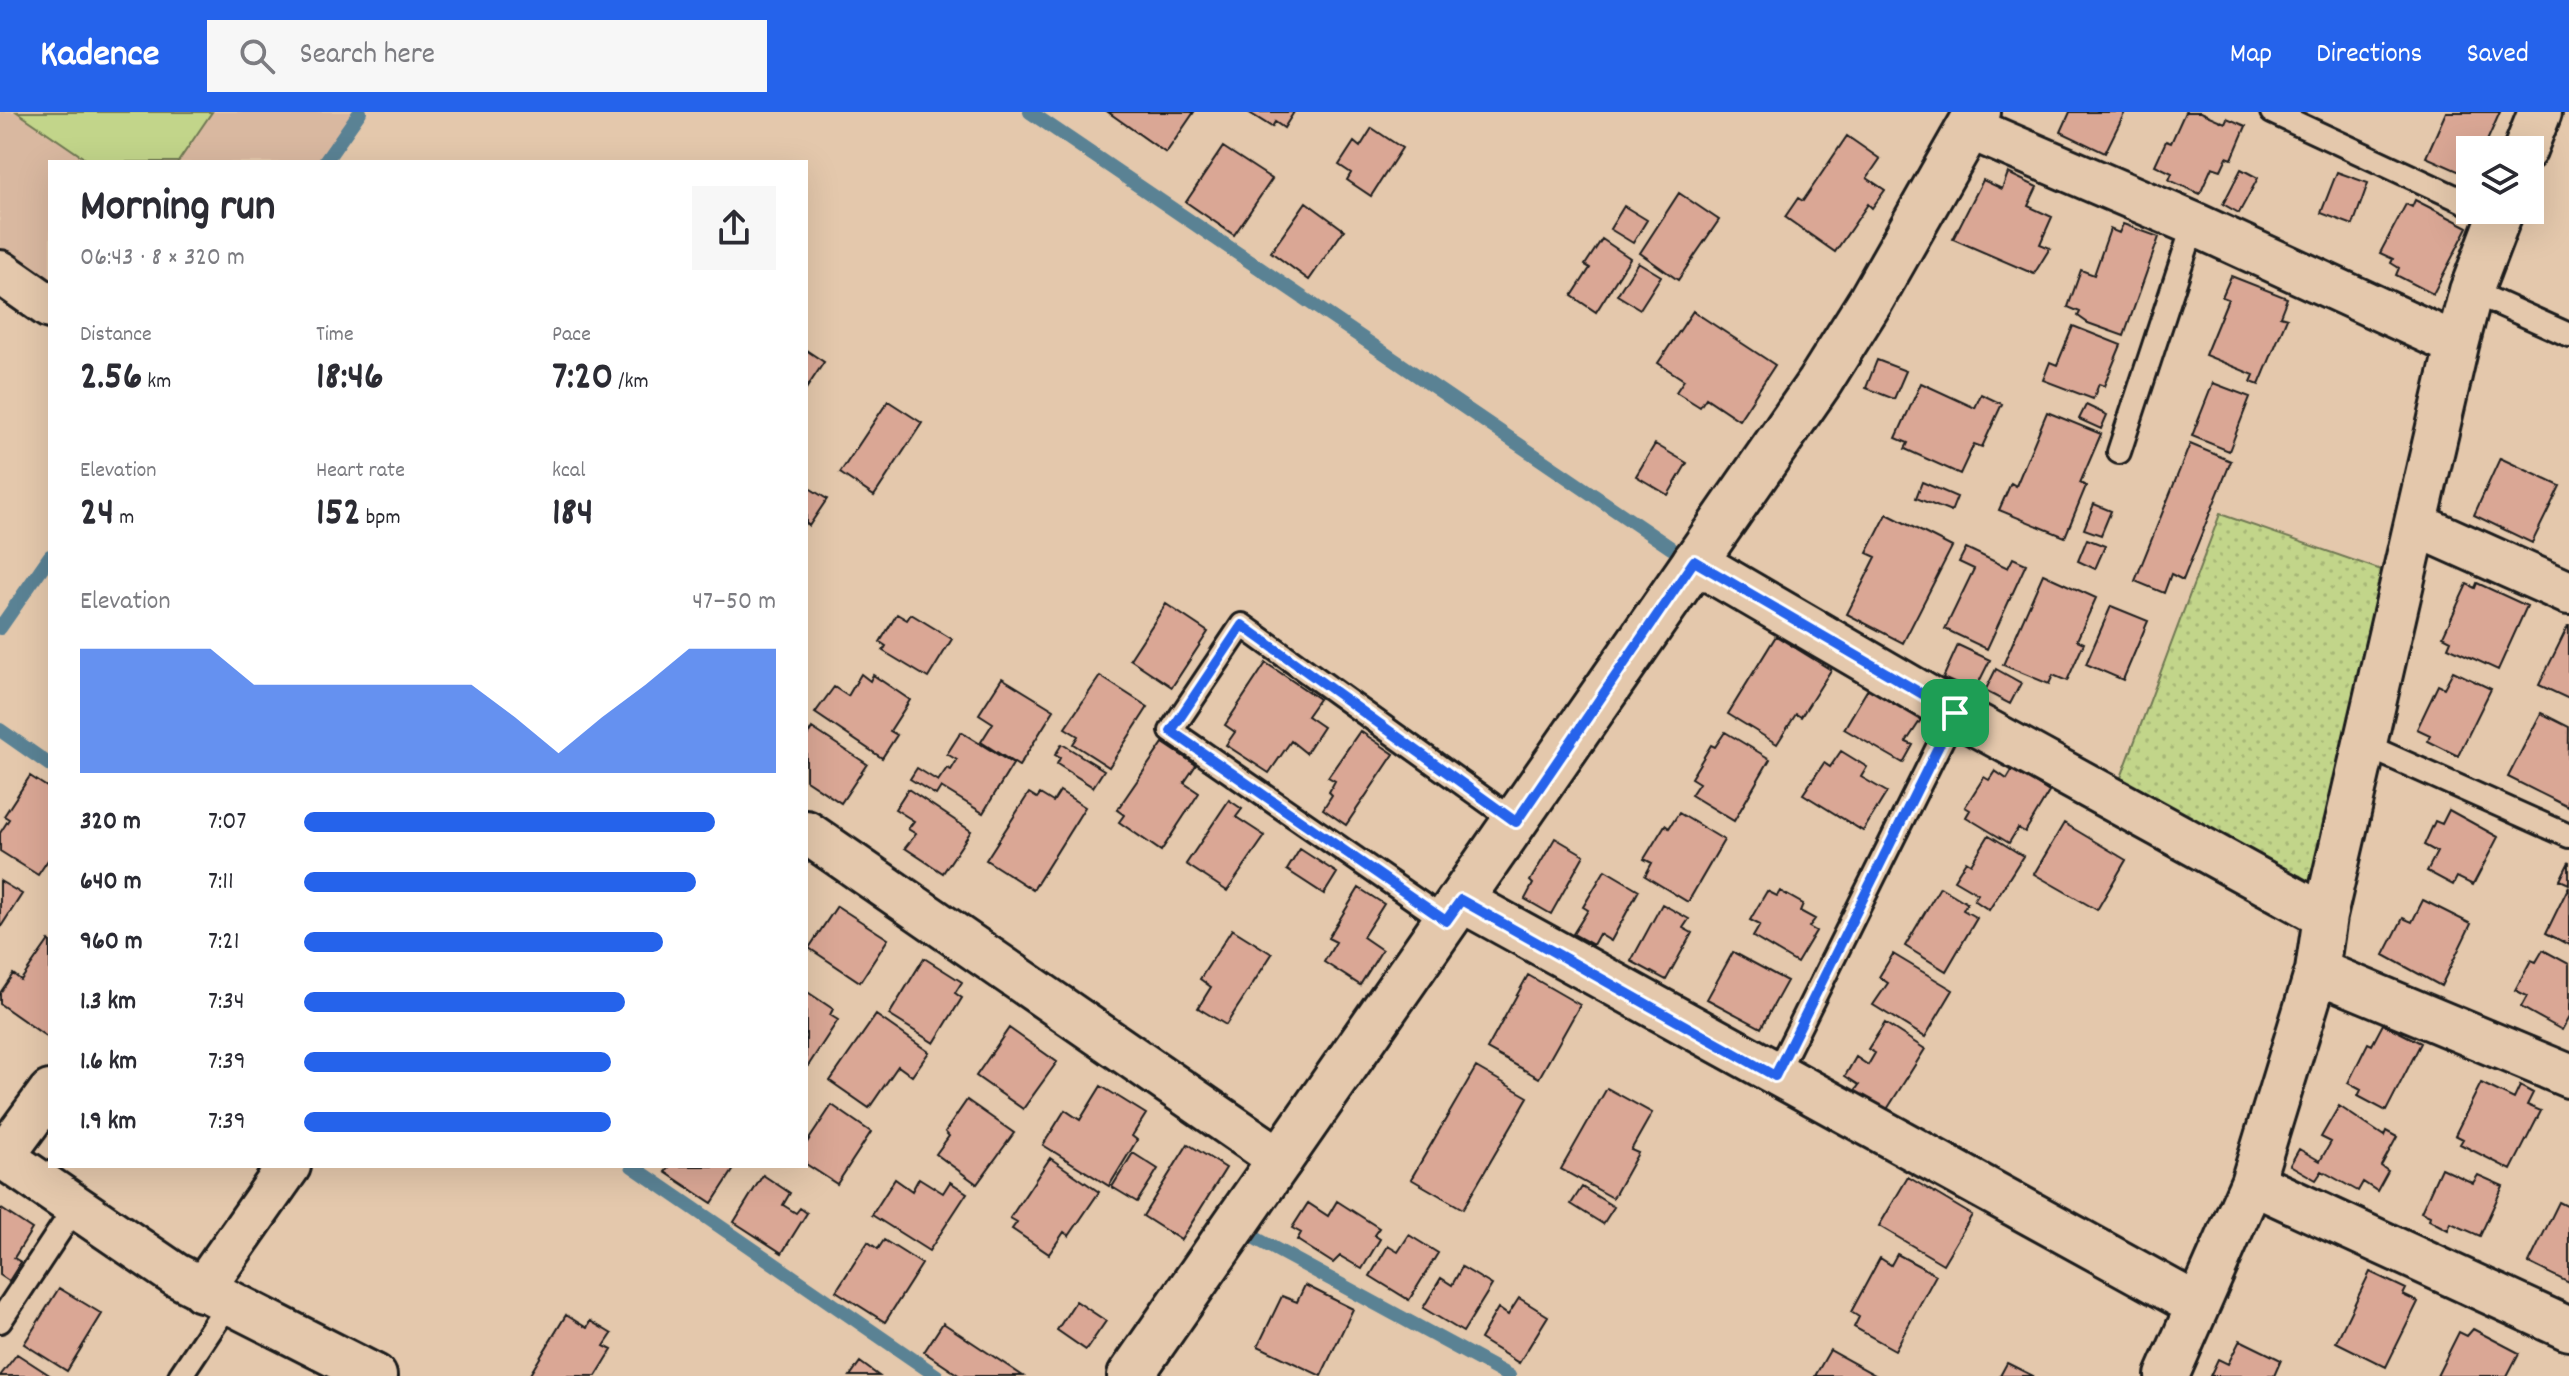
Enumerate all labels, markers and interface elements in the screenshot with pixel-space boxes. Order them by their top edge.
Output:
search box [207,20,767,92]
text: Kadence [40,29,159,84]
icon: search [235,34,279,78]
text: Search here [299,35,435,78]
text: Map [2230,36,2272,76]
text: Directions [2316,36,2422,76]
text: Saved [2466,36,2529,76]
map controls [2456,136,2544,224]
button: layers [2456,136,2544,224]
text: Morning run [80,178,275,241]
button: share [692,186,776,270]
text: 06:43 · 8 × 320 m [80,240,245,277]
text: Distance [80,320,152,351]
text: Time [316,320,354,351]
text: Pace [552,320,591,351]
text: 2.56 [80,351,142,408]
text: 18:46 [316,351,384,408]
text: 7:20 [552,351,613,408]
text: km [142,367,171,398]
text: /km [613,367,649,398]
text: Elevation [80,456,157,487]
text: Heart rate [316,456,405,487]
text: kcal [552,456,585,487]
text: 24 [80,487,114,544]
text: 152 [316,487,361,544]
text: 184 [552,487,593,544]
text: m [114,503,134,534]
text: bpm [361,503,401,534]
text: Elevation [80,584,170,621]
text: 47–50 m [692,584,776,621]
pin [1921,679,1989,747]
icon: arrive [1933,691,1977,735]
text: 320 m [80,804,141,841]
text: 7:07 [208,804,246,841]
text: 640 m [80,864,142,901]
text: 7:11 [208,864,234,901]
text: 960 m [80,924,143,961]
text: 7:21 [208,924,239,961]
text: 1.3 km [80,984,136,1021]
text: 7:34 [208,984,245,1021]
text: 1.6 km [80,1044,137,1081]
text: 7:39 [208,1044,246,1081]
text: 1.9 km [80,1104,136,1141]
text: 7:39 [208,1104,246,1141]

